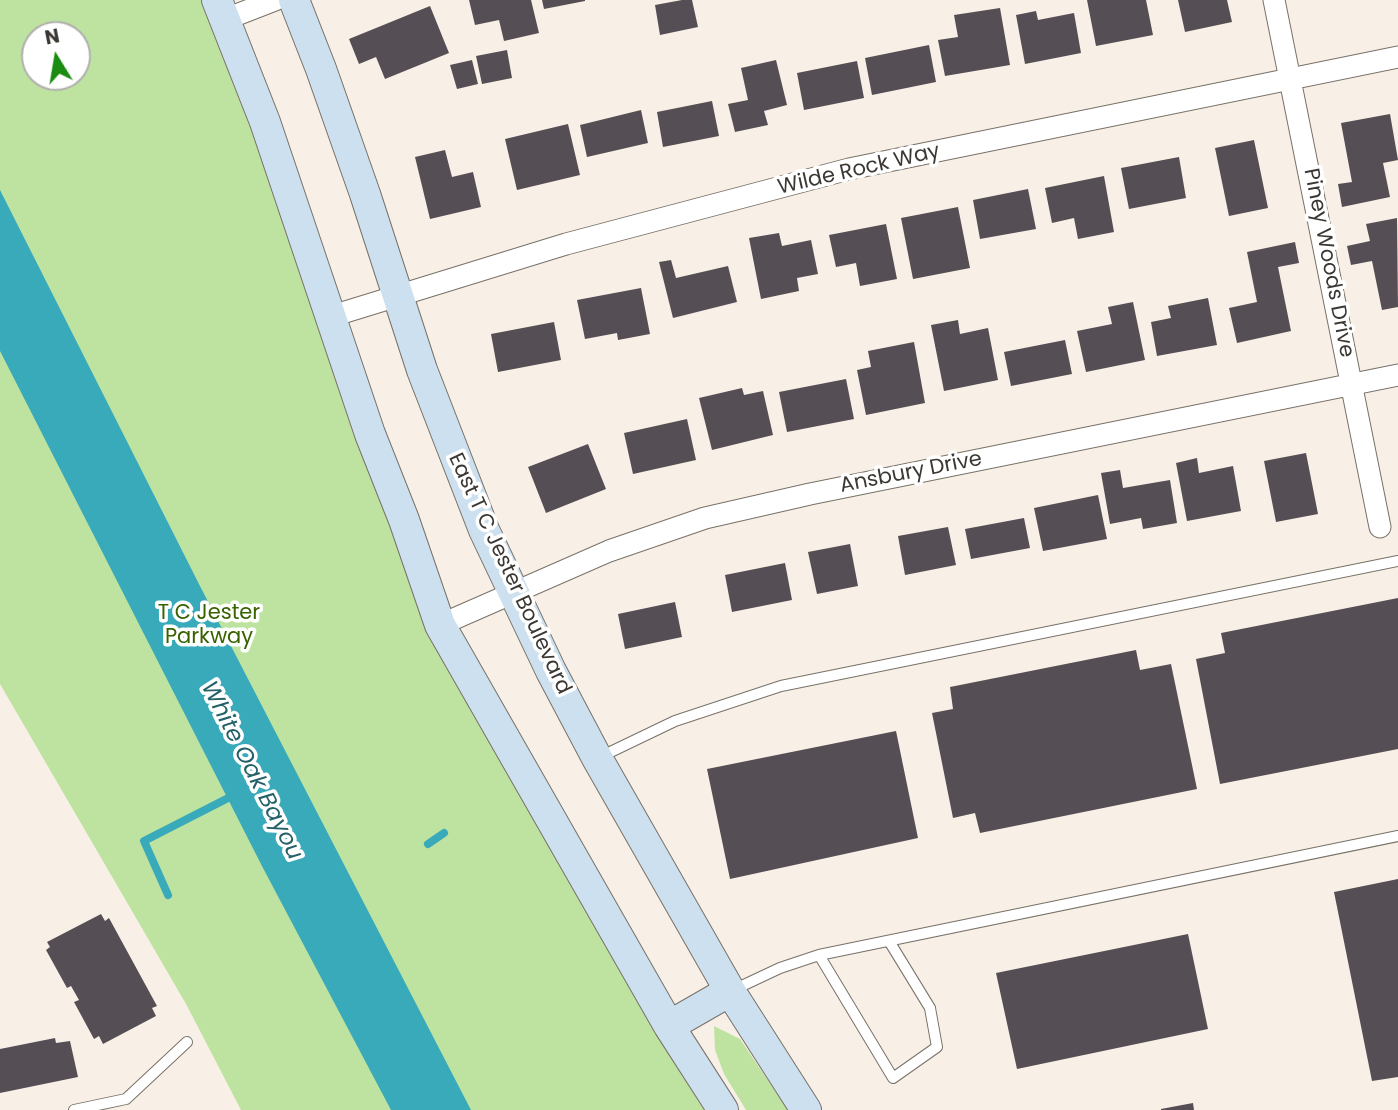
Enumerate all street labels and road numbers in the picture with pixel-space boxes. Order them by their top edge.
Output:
street label: Wilde Rock Way [776,139,942,201]
street label: Piney Woods Drive [1297,166,1359,360]
street label: Ansbury Drive [838,447,984,499]
street label: East T C Jester Boulevard [442,449,576,699]

